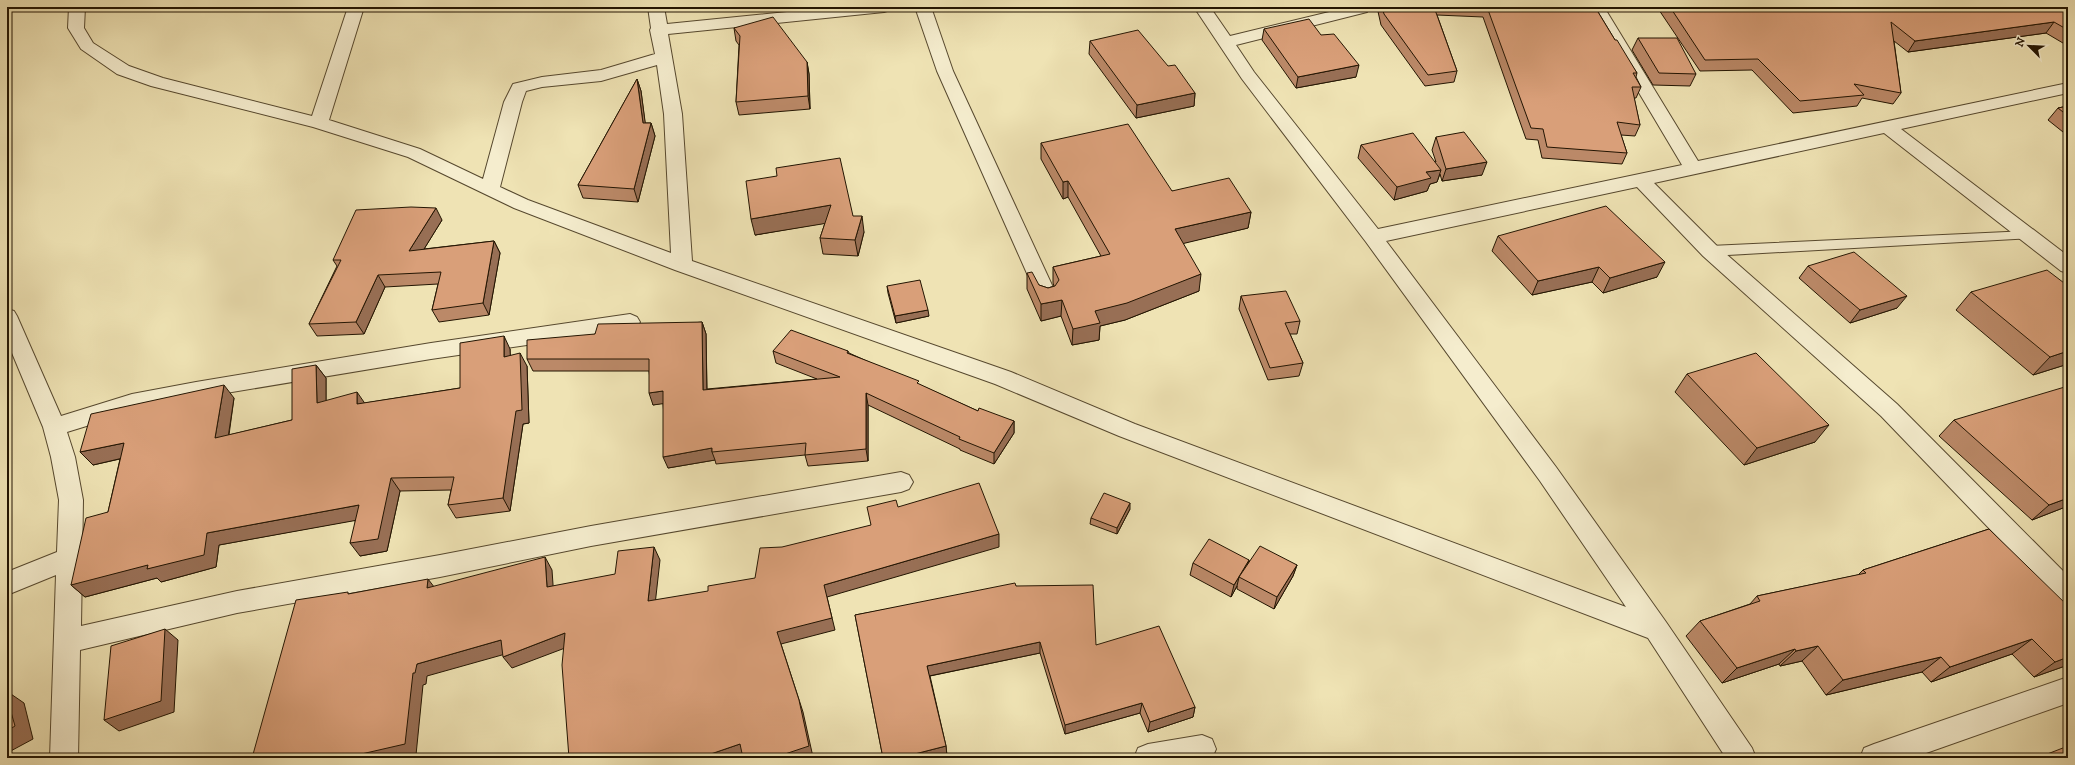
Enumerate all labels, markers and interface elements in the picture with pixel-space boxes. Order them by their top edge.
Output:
north arrow [2009,26,2049,66]
text: N [2013,35,2029,49]

